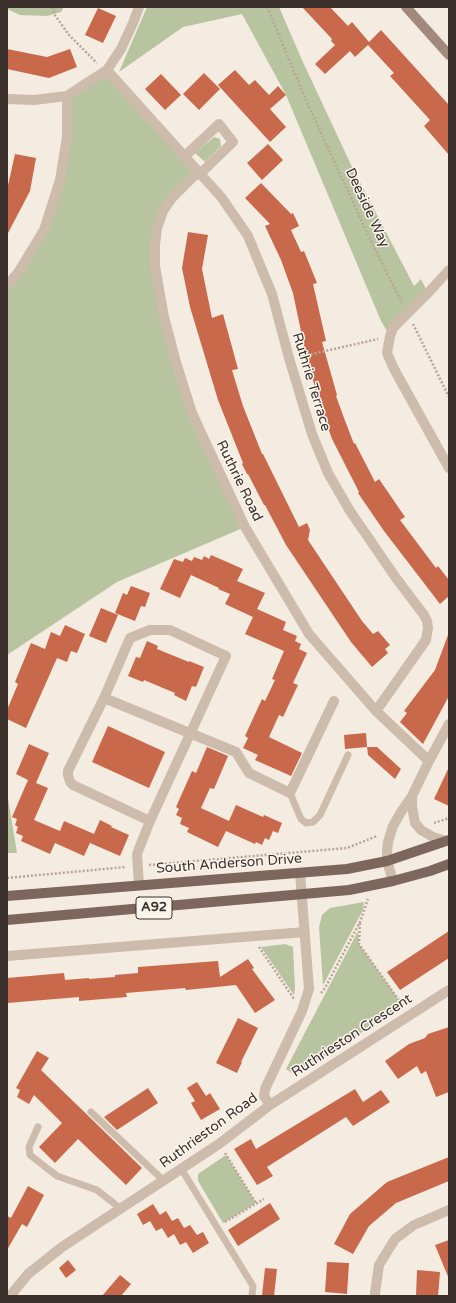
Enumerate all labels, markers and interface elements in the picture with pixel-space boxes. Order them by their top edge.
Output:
street label: Deeside Way [341,166,393,250]
street label: Ruthrie Terrace [288,331,334,433]
street label: Ruthrie Road [212,438,266,524]
street label: South Anderson Drive [156,851,302,877]
road number: A92 [136,897,172,919]
street label: Ruthrieston Crescent [289,991,415,1081]
street label: Ruthrieston Road [157,1090,261,1172]

